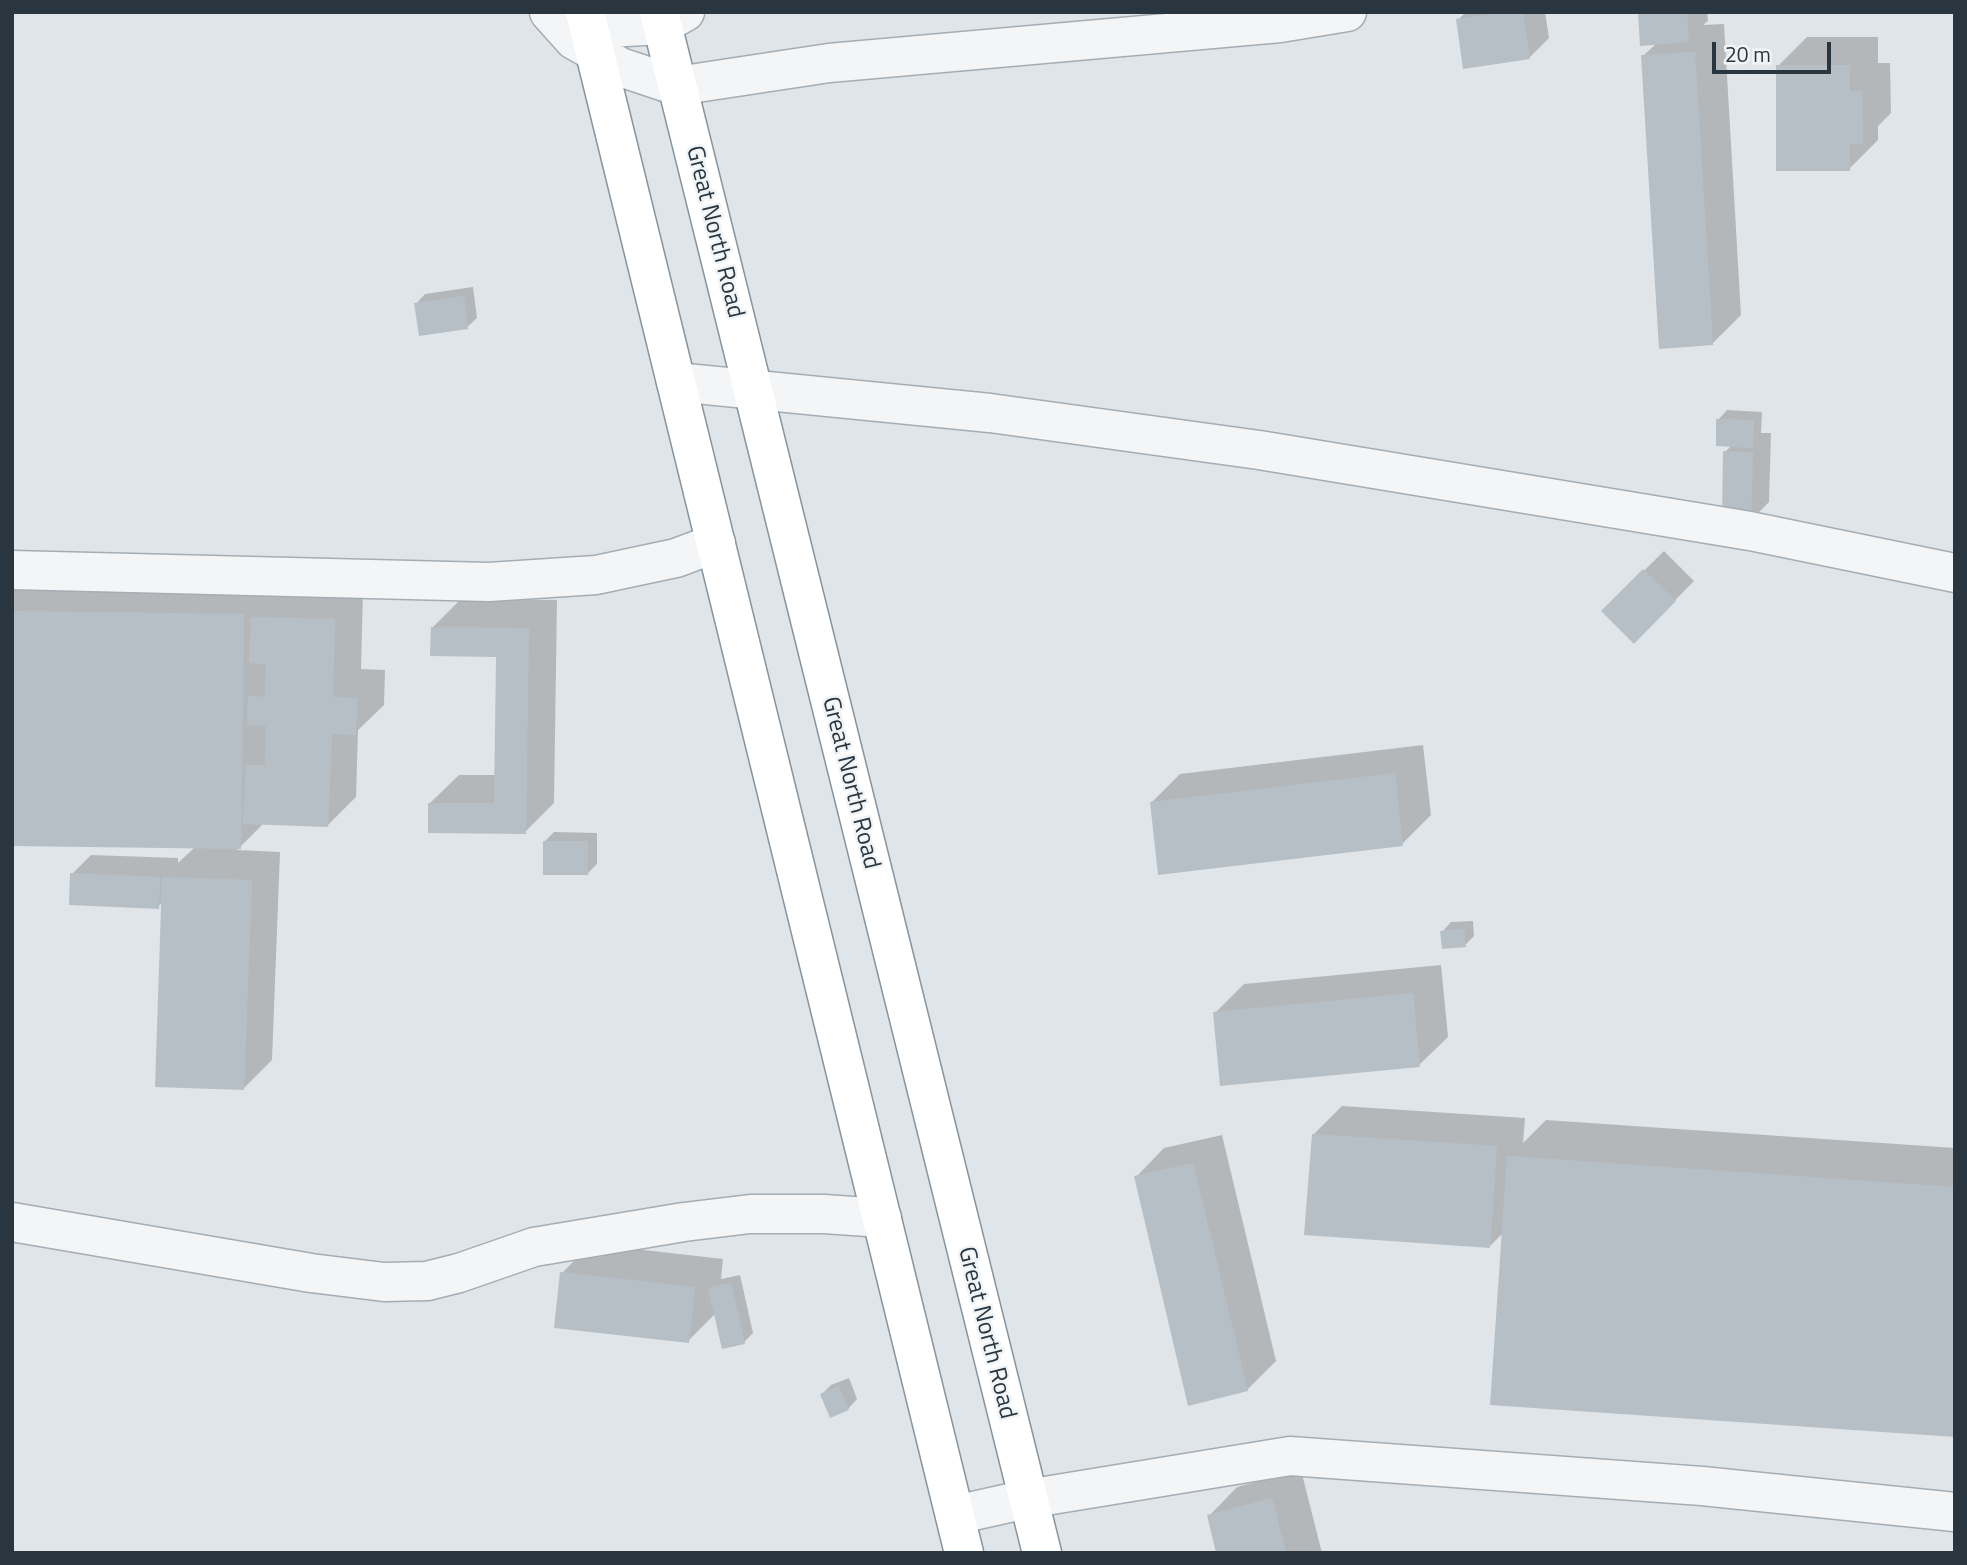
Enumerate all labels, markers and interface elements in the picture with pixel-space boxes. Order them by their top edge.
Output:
scale bar [1715,28,1834,72]
text: 20 m [1725,38,1771,70]
street label: Great North Road [679,143,749,321]
street label: Great North Road [815,694,885,872]
street label: Great North Road [951,1244,1021,1422]

